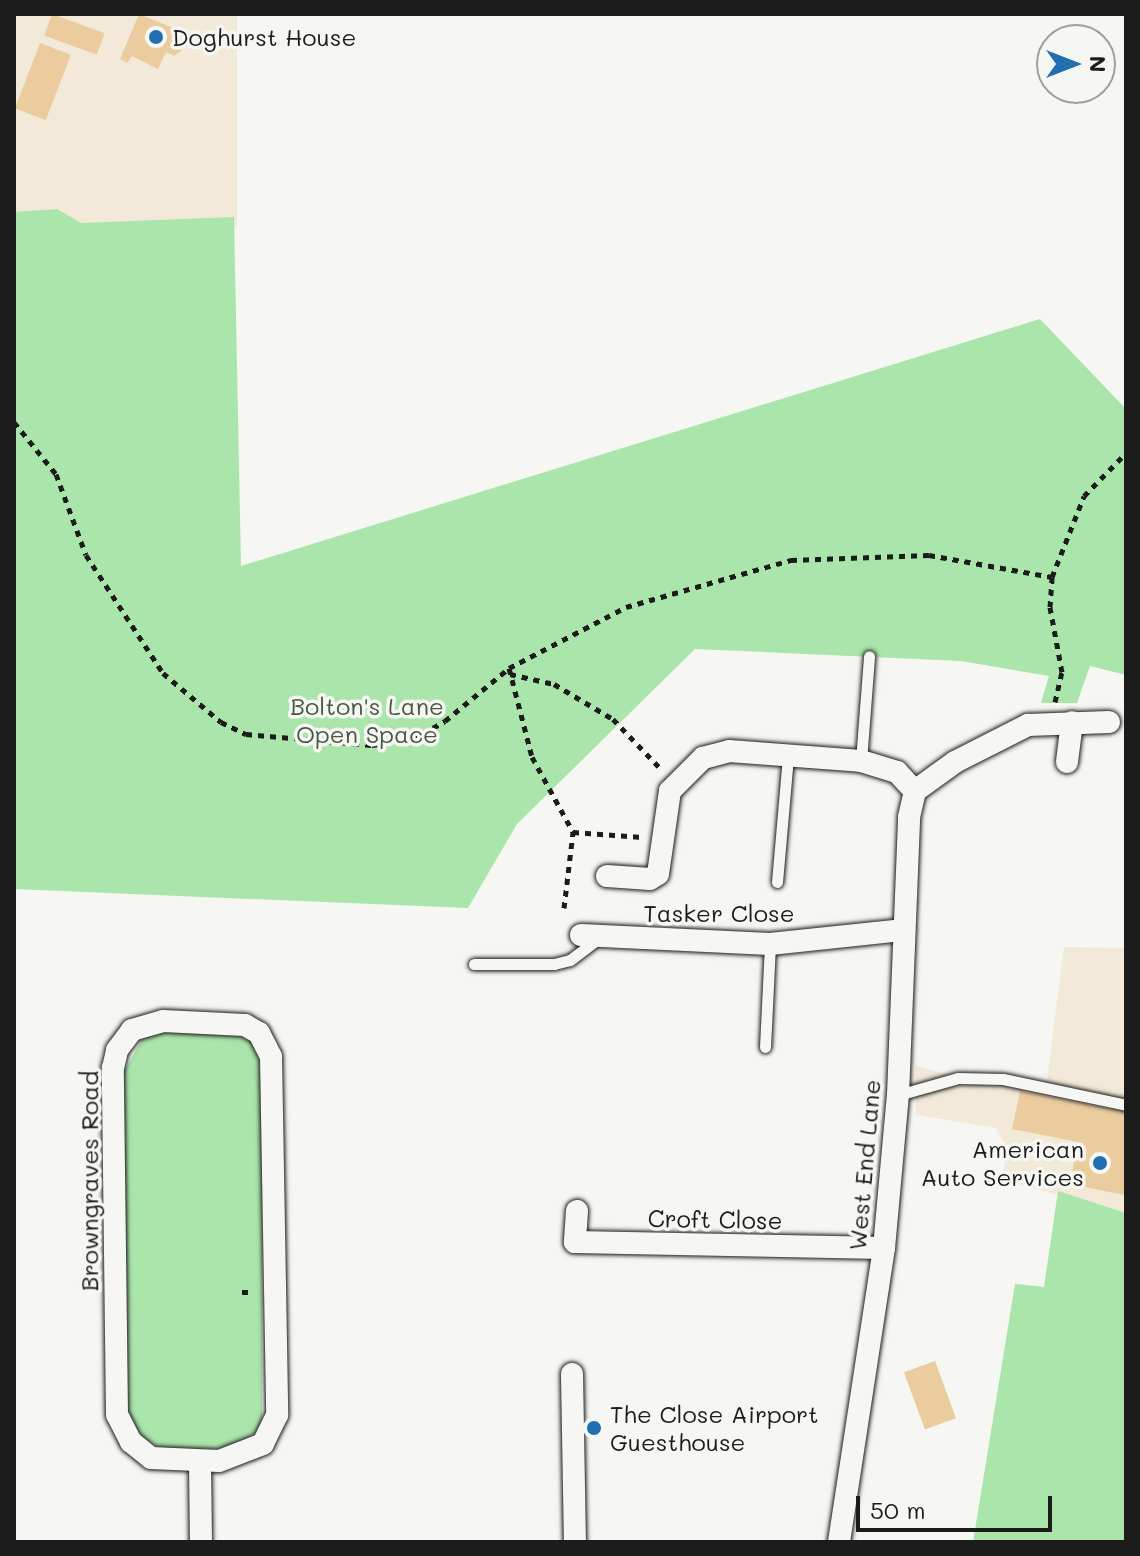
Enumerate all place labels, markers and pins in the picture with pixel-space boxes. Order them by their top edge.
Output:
place label: Doghurst House [172,23,356,51]
marker: Doghurst House [147,28,165,46]
place label: American Auto Services [921,1135,1084,1191]
marker: American Auto Services [1091,1154,1109,1172]
place label: The Close Airport Guesthouse [610,1400,819,1456]
marker: The Close Airport Guesthouse [585,1419,603,1437]

